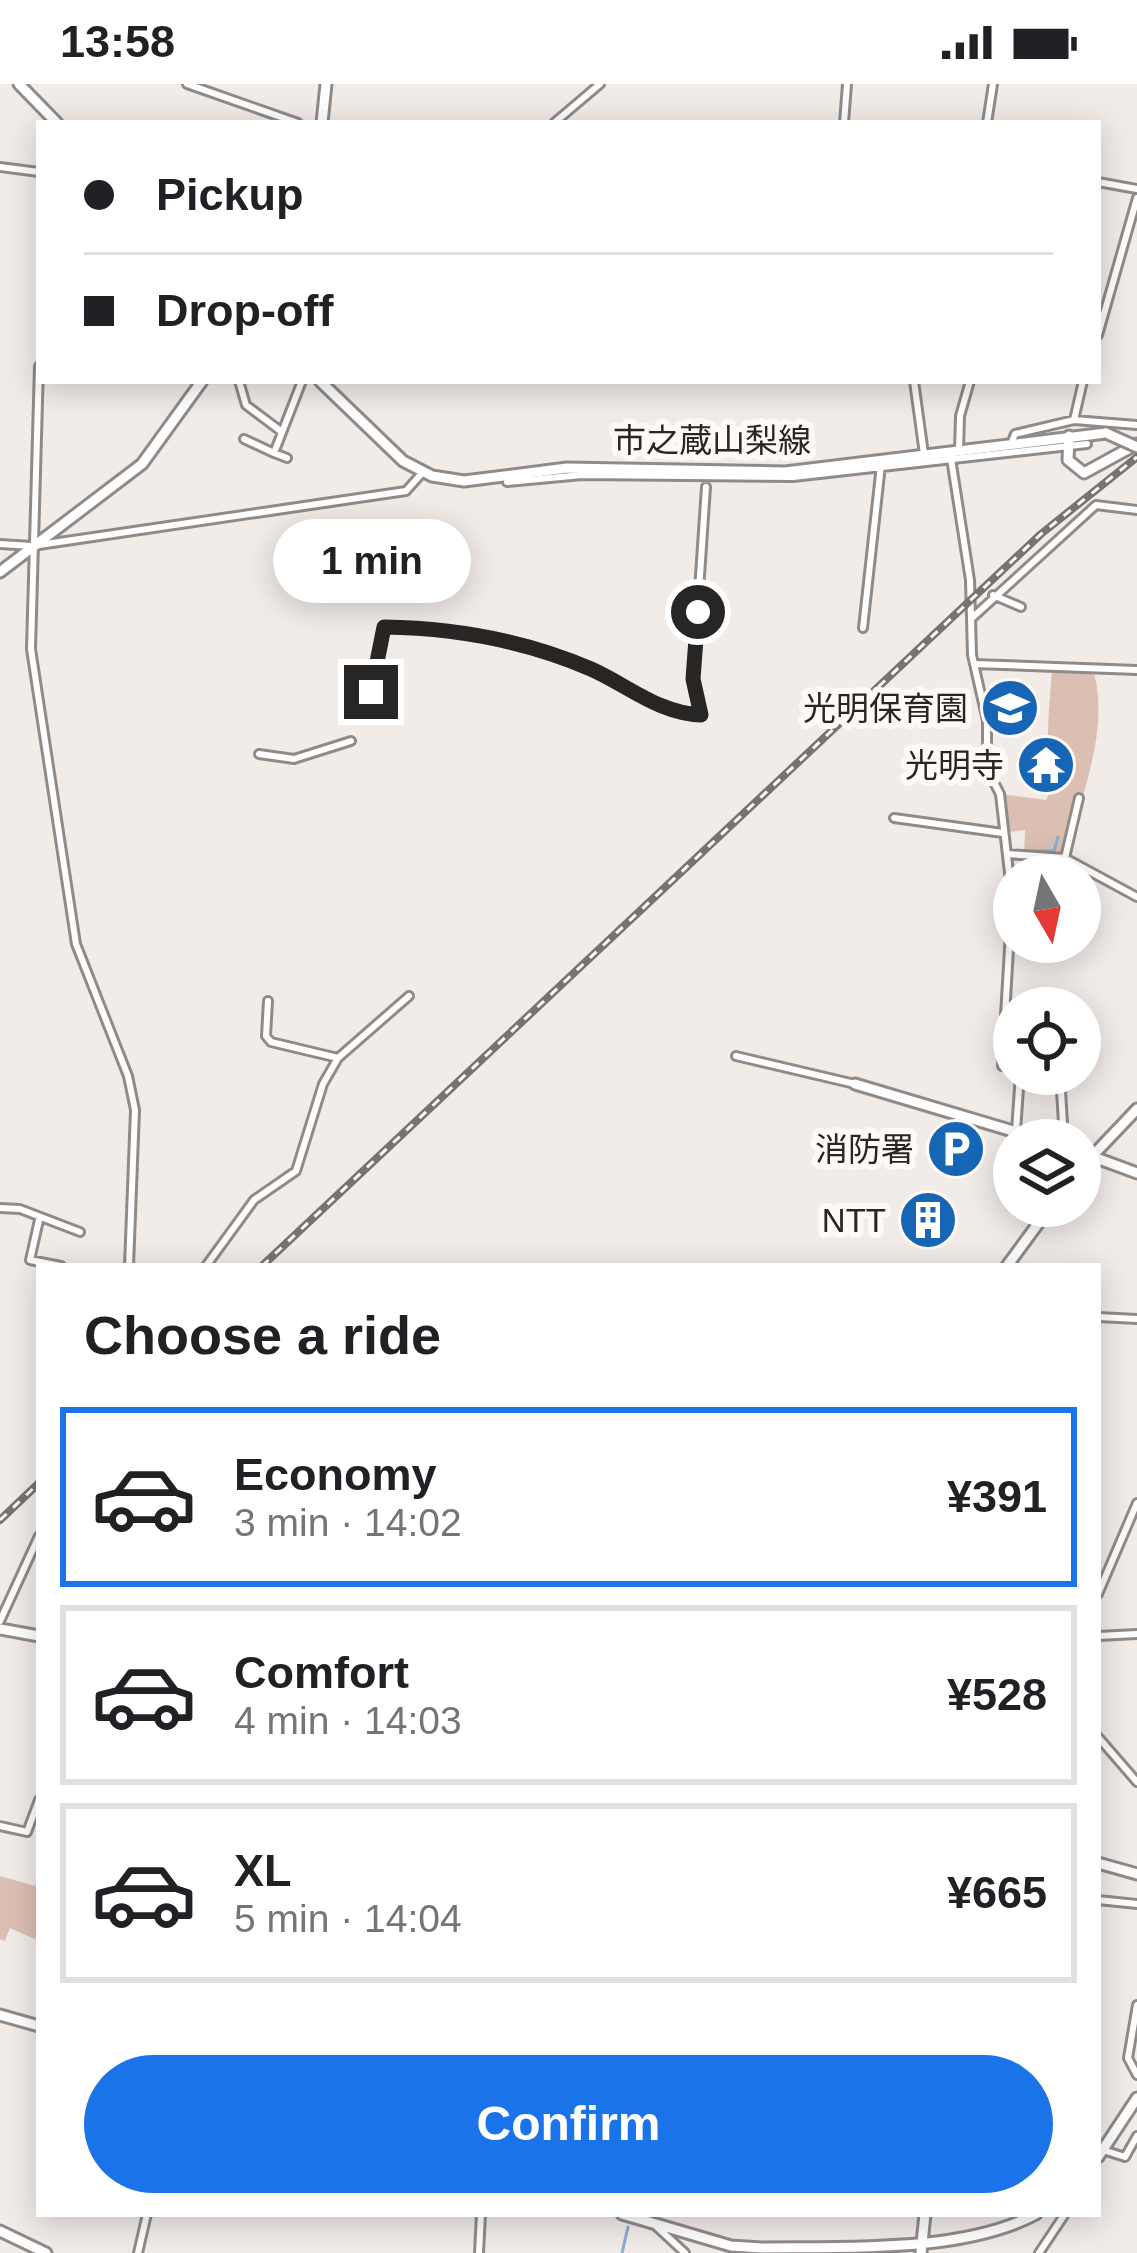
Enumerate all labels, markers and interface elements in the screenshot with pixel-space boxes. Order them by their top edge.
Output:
text: 13:58 [60,16,175,67]
text: Pickup [156,169,304,220]
text: Drop-off [156,285,333,336]
street label: 市之蔵山梨線 [613,422,811,459]
callout: 1 min [272,518,470,602]
text: 1 min [321,539,423,582]
route start [671,585,725,639]
route end [344,665,398,719]
school or university icon: 光明保育園 [979,677,1041,739]
place label: 光明保育園 [803,690,968,727]
temple icon: 光明寺 [1015,734,1077,796]
place label: 光明寺 [905,747,1004,784]
north arrow [993,855,1101,963]
map controls [993,855,1101,1227]
button: locate [993,987,1101,1095]
parking icon: 消防署 [925,1118,987,1180]
button: layers [993,1119,1101,1227]
place label: 消防署 [815,1131,914,1168]
building icon: NTT [897,1189,959,1251]
place label: NTT [822,1202,886,1239]
text: Choose a ride [84,1305,441,1365]
icon: car [90,1443,198,1551]
text: Economy [234,1449,437,1500]
text: ¥391 [947,1471,1047,1522]
text: 3 min · 14:02 [234,1501,462,1544]
icon: car [90,1641,198,1749]
text: Comfort [234,1647,409,1698]
text: ¥528 [947,1669,1047,1720]
text: 4 min · 14:03 [234,1699,462,1742]
icon: car [90,1839,198,1947]
text: XL [234,1845,292,1896]
text: ¥665 [947,1867,1047,1918]
text: 5 min · 14:04 [234,1897,462,1940]
button: Confirm [84,2055,1053,2193]

